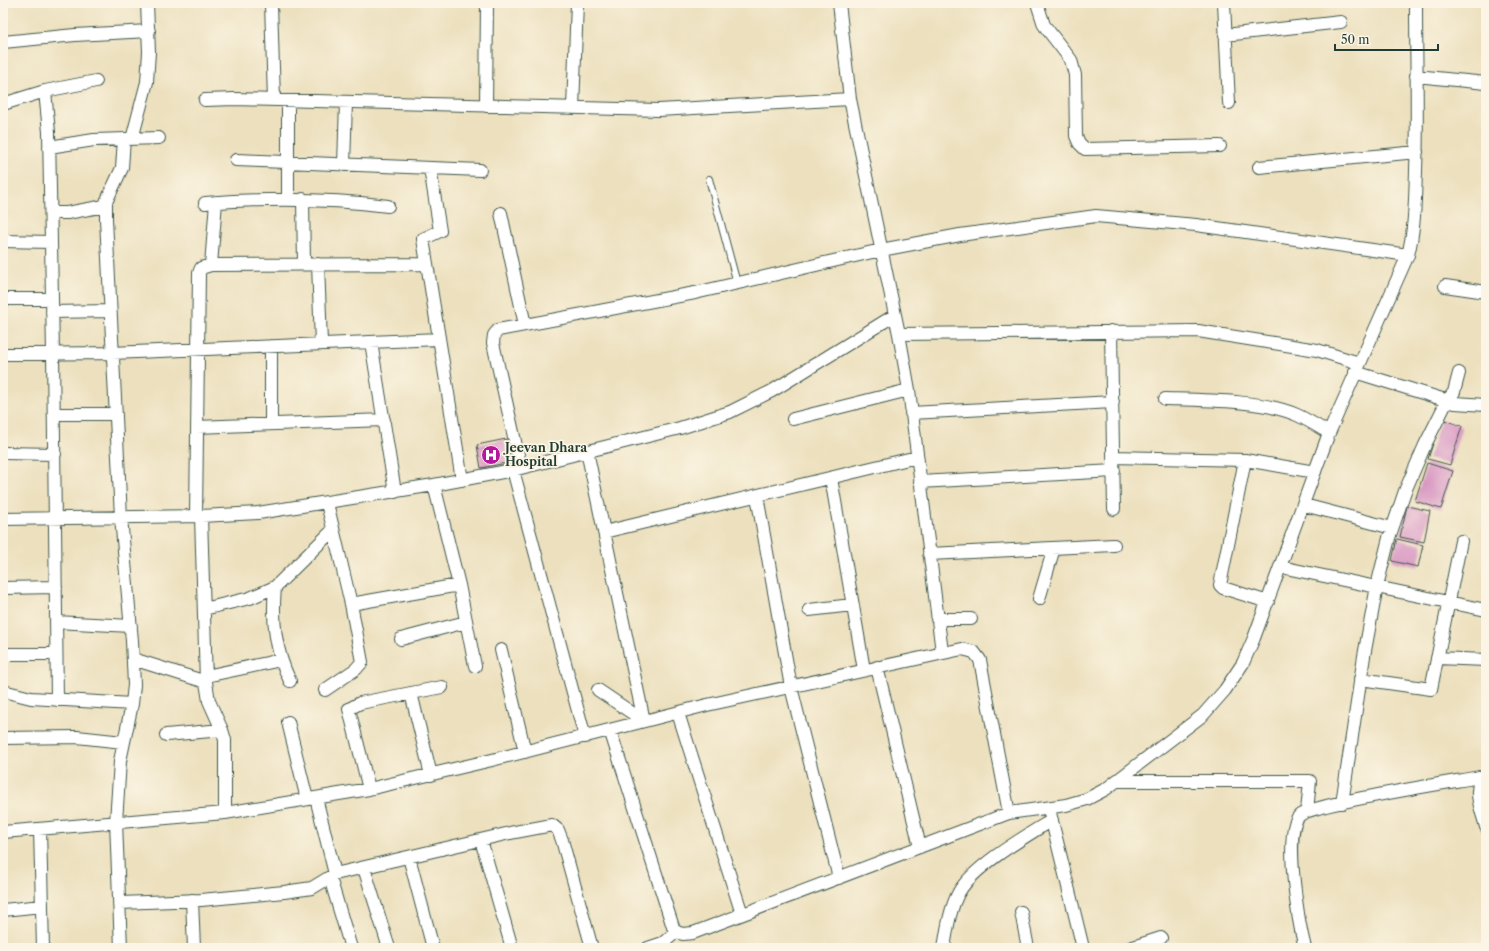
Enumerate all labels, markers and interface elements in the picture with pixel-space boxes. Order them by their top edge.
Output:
scale bar [1335,26,1438,52]
text: 50 m [1341,32,1370,47]
place label: Jeevan Dhara Hospital [503,440,588,469]
hospital icon: Jeevan Dhara Hospital [480,444,502,466]

